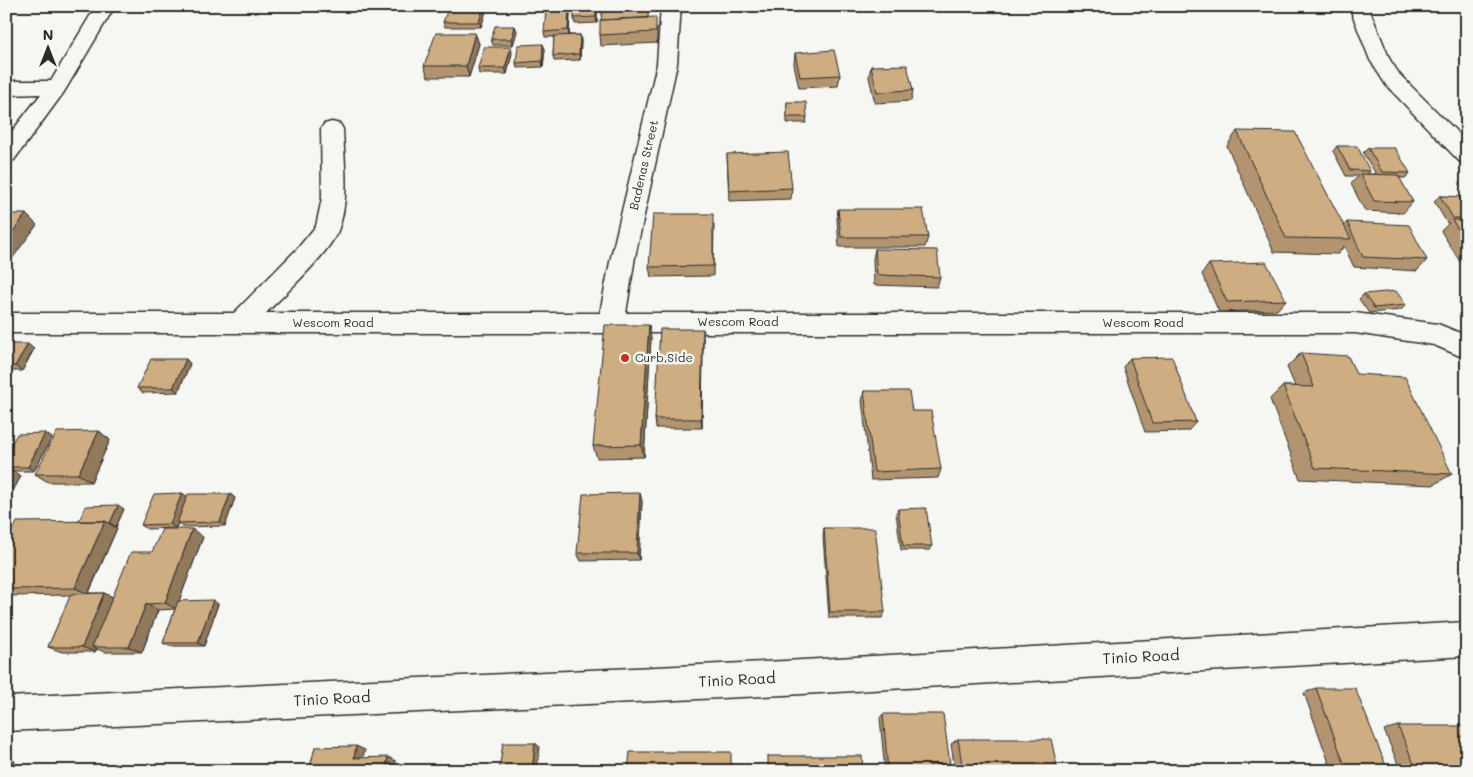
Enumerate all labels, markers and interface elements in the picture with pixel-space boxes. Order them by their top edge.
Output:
north arrow [22,22,72,72]
text: N [43,25,53,44]
street label: Badenas Street [625,118,661,211]
street label: Wescom Road [697,313,779,329]
street label: Wescom Road [292,314,374,330]
street label: Wescom Road [1102,314,1184,330]
place label: Curb.Side [635,349,693,365]
marker: Curb.Side [619,352,631,364]
street label: Tinio Road [1102,644,1180,668]
street label: Tinio Road [698,667,776,691]
street label: Tinio Road [293,686,371,710]

